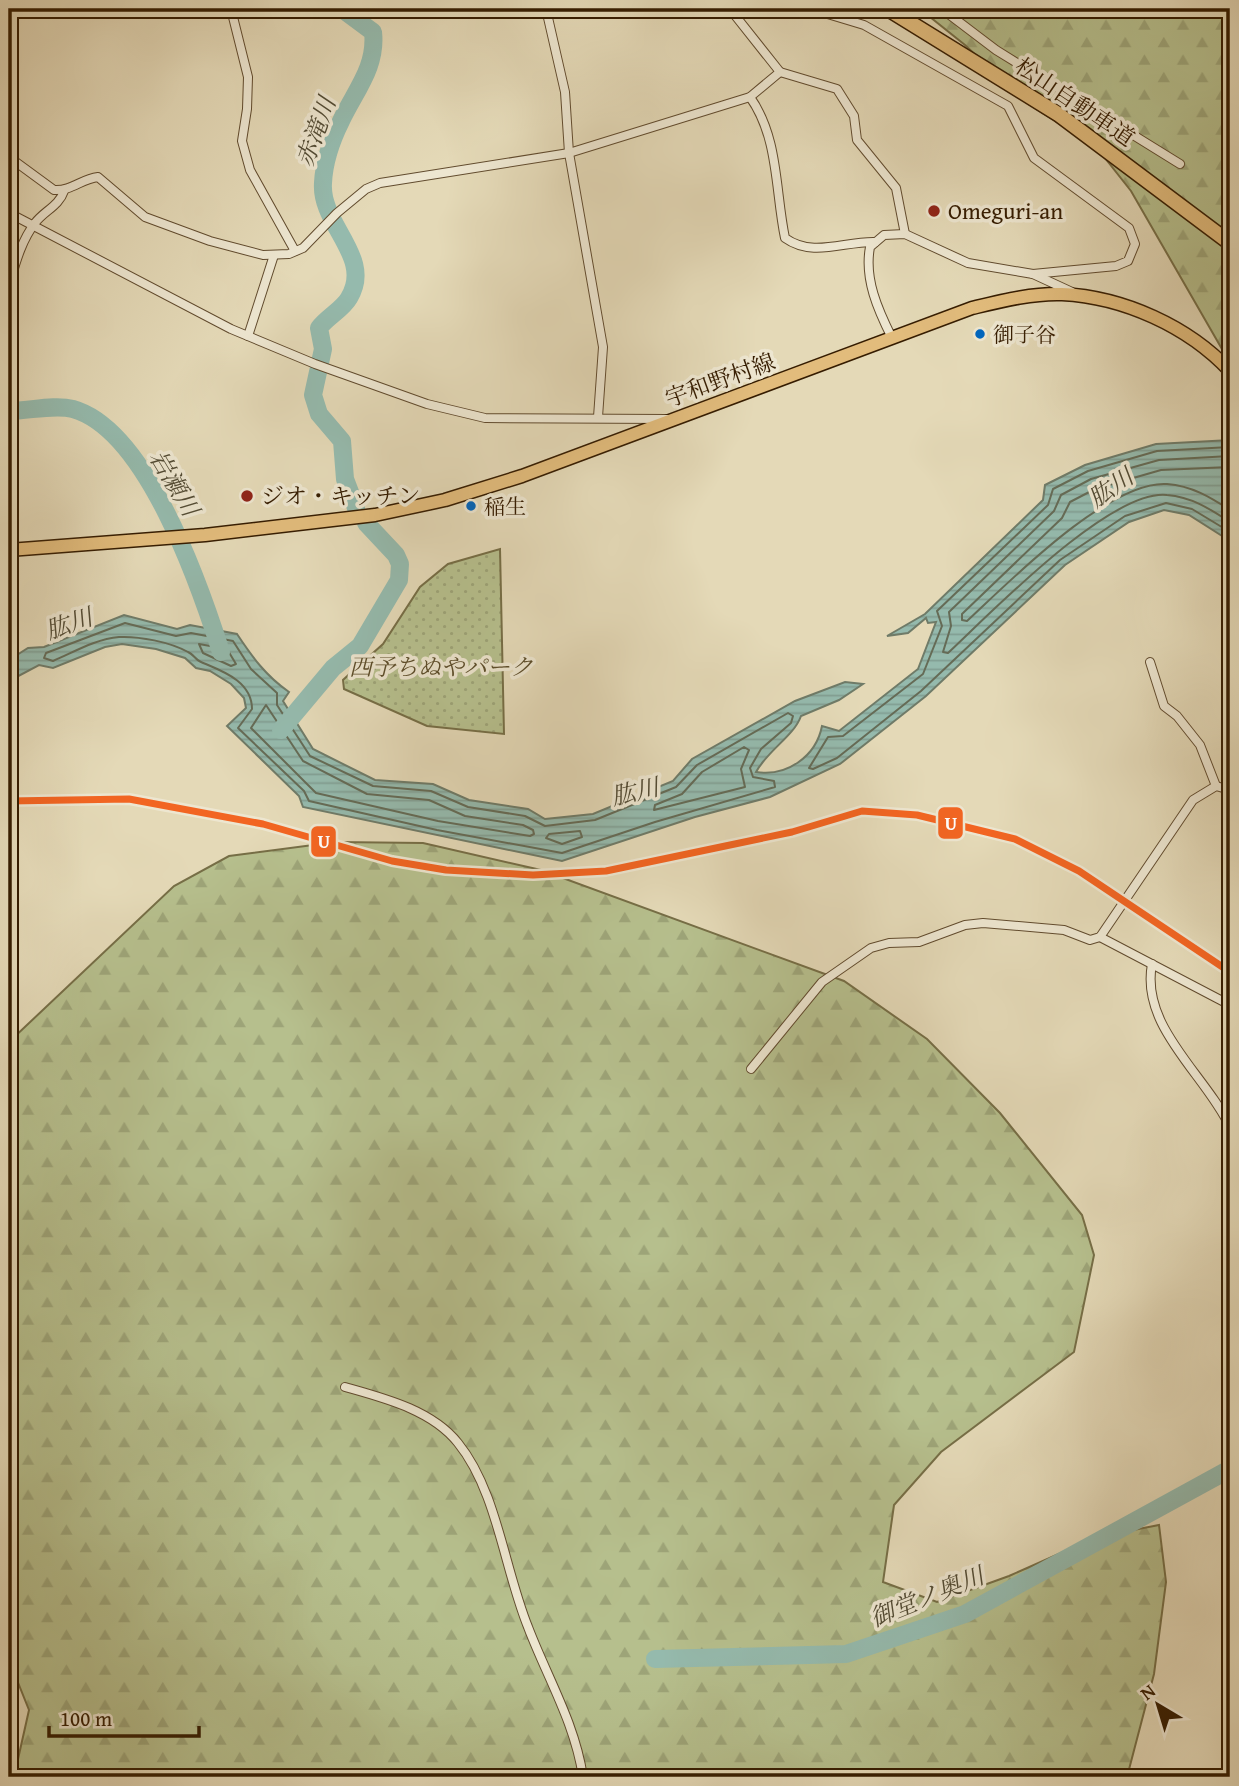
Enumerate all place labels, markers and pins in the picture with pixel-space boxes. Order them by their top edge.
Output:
place label: Omeguri-an [948,194,1063,227]
marker: Omeguri-an [926,203,942,219]
place label: 御子谷 [993,319,1056,350]
marker: 御子谷 [973,327,987,341]
place label: ジオ・キッチン [261,479,420,512]
marker: ジオ・キッチン [239,488,255,504]
place label: 稲生 [484,491,526,522]
marker: 稲生 [464,499,478,513]

